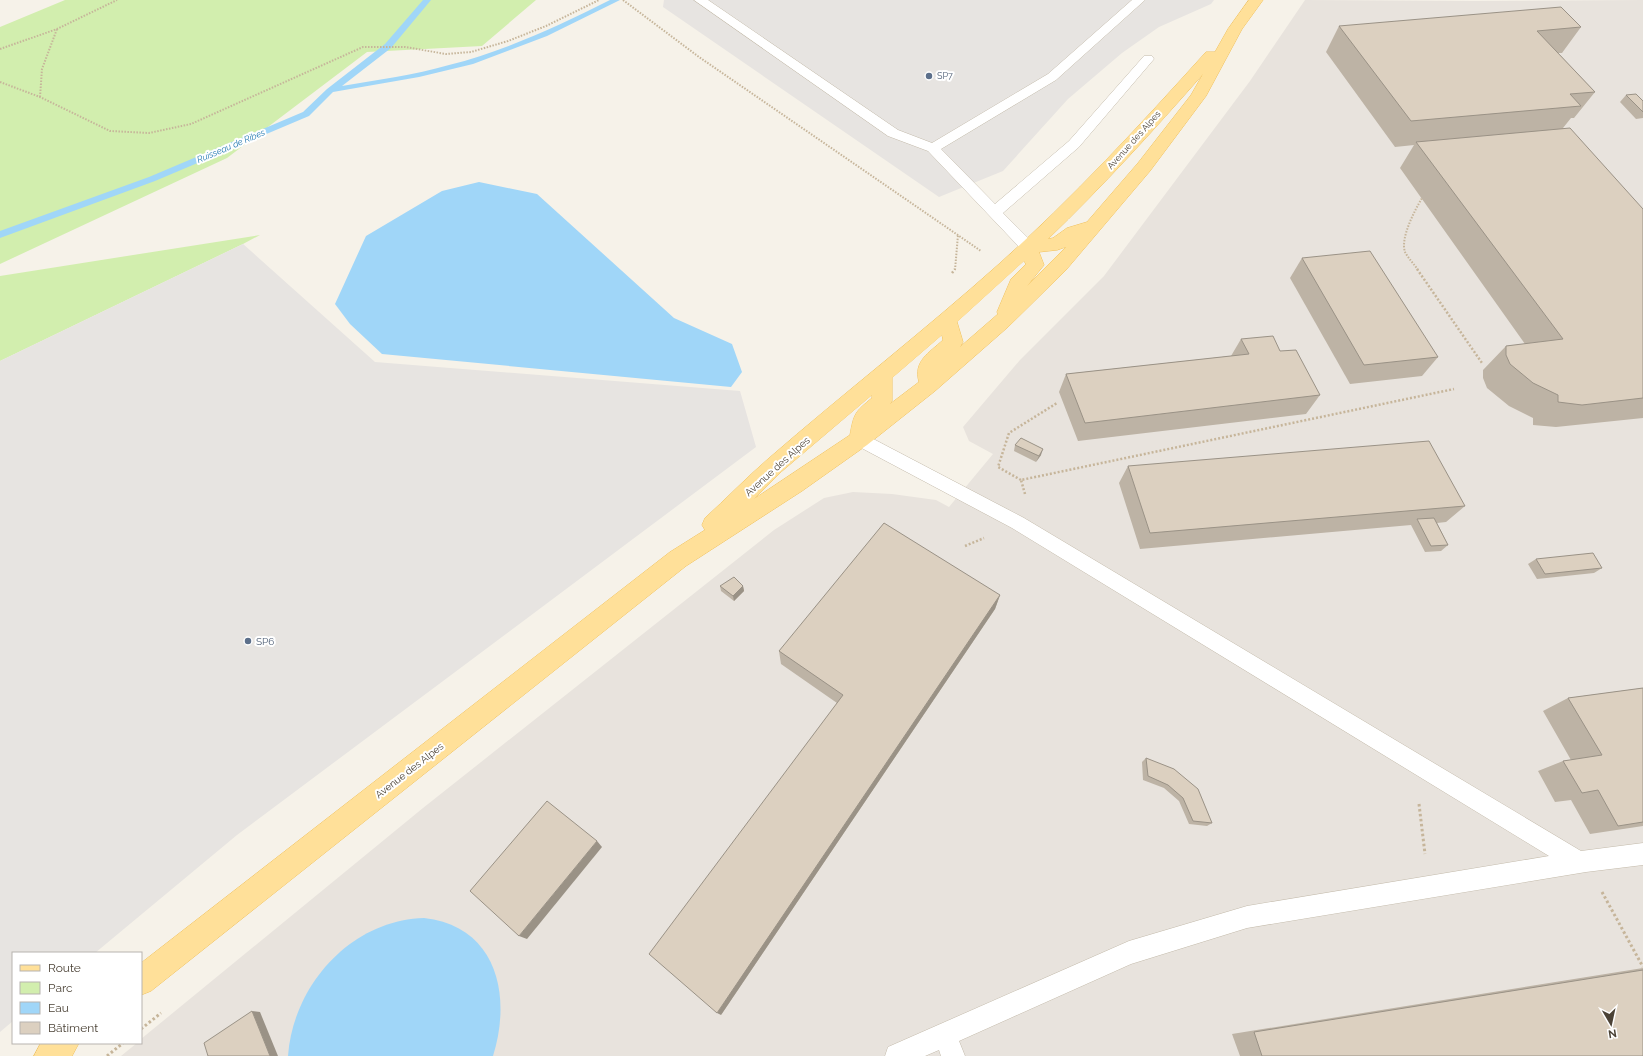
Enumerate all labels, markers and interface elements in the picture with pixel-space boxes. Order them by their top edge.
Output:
marker: SP7 [924,71,934,81]
place label: SP7 [937,71,953,81]
street label: Avenue des Alpes [1105,108,1163,171]
water label: Ruisseau de Ribes [195,127,267,165]
street label: Avenue des Alpes [743,434,812,498]
marker: SP6 [243,636,253,646]
place label: SP6 [256,636,274,647]
street label: Avenue des Alpes [373,740,446,800]
legend [12,952,142,1044]
text: Route [48,961,81,975]
text: Parc [48,981,73,995]
text: Eau [48,1001,69,1015]
north arrow [1591,1004,1631,1044]
text: Bâtiment [48,1021,98,1035]
text: N [1607,1026,1618,1040]

